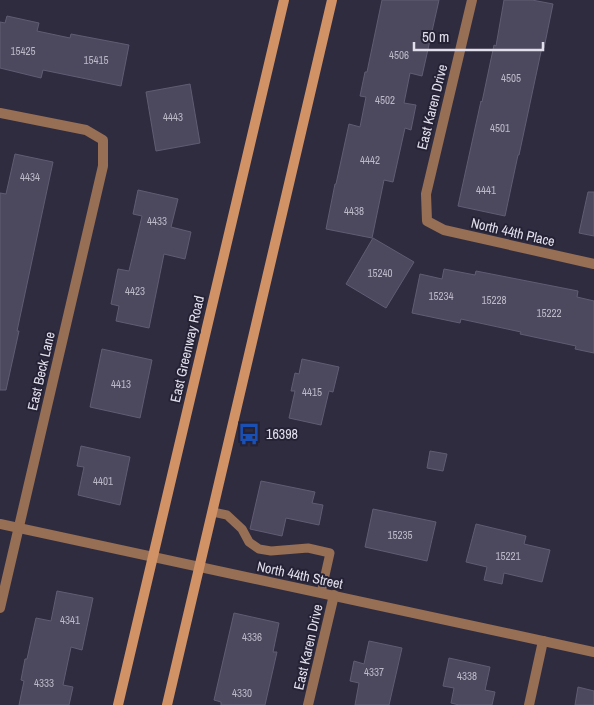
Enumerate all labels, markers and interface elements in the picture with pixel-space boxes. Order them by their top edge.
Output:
scale bar [414,20,543,52]
text: 50 m [422,26,449,47]
house number: 15425 [10,44,36,58]
house number: 4506 [389,48,409,62]
house number: 15415 [83,53,109,67]
street label: East Karen Drive [413,62,451,152]
house number: 4505 [501,71,521,85]
house number: 4502 [375,93,395,107]
house number: 4443 [163,110,183,124]
house number: 4501 [490,121,510,135]
house number: 4442 [360,153,380,167]
house number: 4434 [20,170,40,184]
house number: 4441 [476,183,496,197]
house number: 4438 [344,204,364,218]
house number: 4433 [147,214,167,228]
street label: North 44th Place [469,214,557,250]
house number: 15240 [367,266,393,280]
house number: 4423 [125,284,145,298]
house number: 15234 [428,289,454,303]
house number: 15228 [481,293,507,307]
street label: East Greenway Road [166,294,208,404]
house number: 15222 [536,306,562,320]
street label: East Beck Lane [23,330,59,412]
house number: 4413 [111,377,131,391]
house number: 4415 [302,385,322,399]
bus stop icon: 16398 [236,421,262,447]
place label: 16398 [266,425,298,443]
house number: 4401 [93,474,113,488]
house number: 15235 [387,528,413,542]
house number: 15221 [495,549,521,563]
street label: North 44th Street [255,557,345,593]
street label: East Karen Drive [289,602,327,692]
house number: 4341 [60,613,80,627]
house number: 4336 [242,630,262,644]
house number: 4337 [364,665,384,679]
house number: 4338 [457,669,477,683]
house number: 4333 [34,676,54,690]
house number: 4330 [232,686,252,700]

